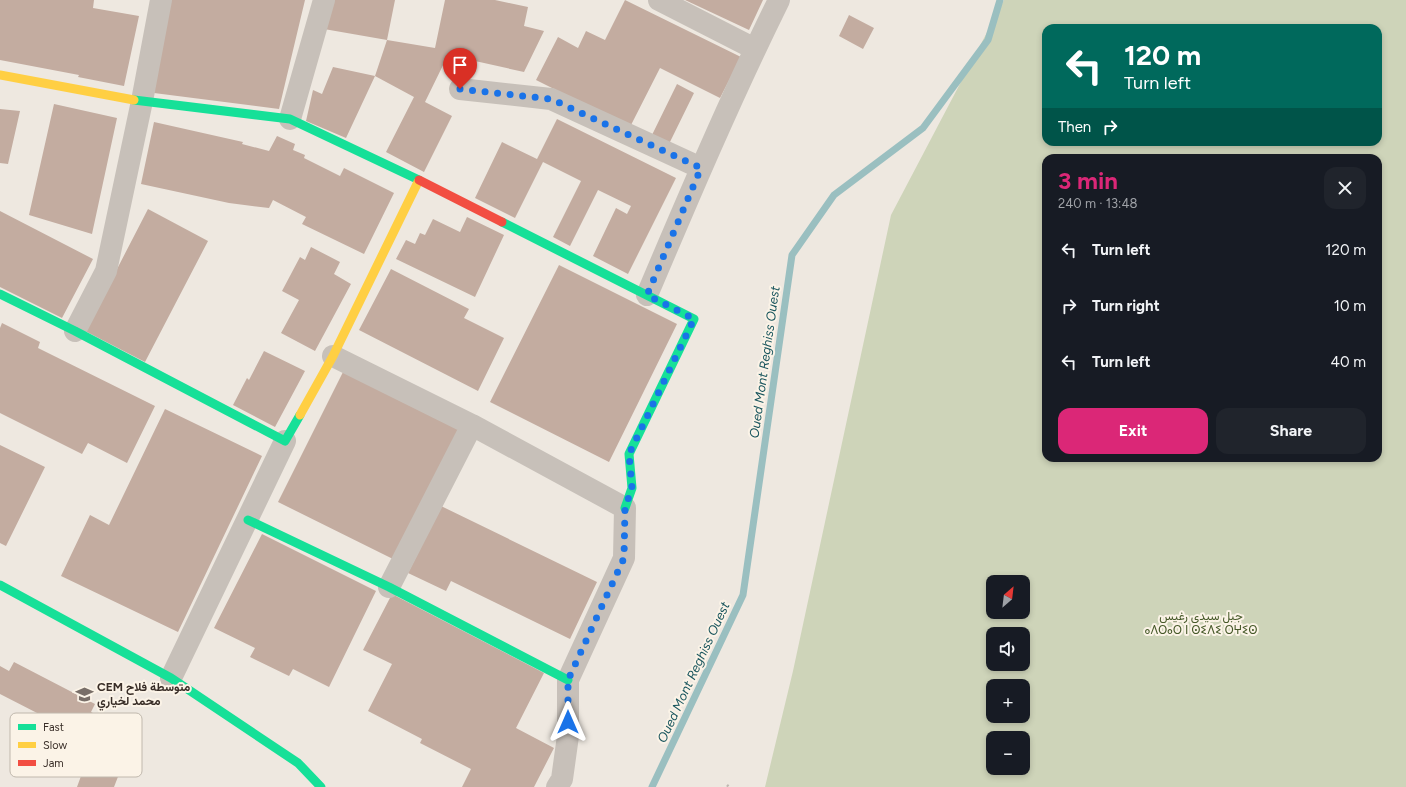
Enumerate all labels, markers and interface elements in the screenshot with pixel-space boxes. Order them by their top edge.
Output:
text: 120 m [1124,38,1201,72]
icon: left [1058,40,1110,92]
pin [443,48,477,89]
icon: arrive [449,54,471,76]
text: Turn left [1124,72,1191,94]
icon: right [1099,116,1121,138]
text: Then [1058,118,1091,136]
text: 3 min [1058,166,1118,195]
button: close [1324,167,1366,209]
text: 240 m · 13:48 [1058,196,1137,211]
icon: left [1058,239,1080,261]
text: Turn left [1092,241,1150,259]
text: 120 m [1325,241,1366,259]
water label: Oued Mont Reghiss Ouest [746,284,783,439]
icon: right [1058,295,1080,317]
text: Turn right [1092,297,1160,315]
text: 10 m [1334,297,1366,315]
icon: left [1058,351,1080,373]
text: Turn left [1092,353,1150,371]
text: 40 m [1331,353,1366,371]
button: Exit [1058,408,1208,454]
button: Share [1216,408,1366,454]
north arrow [986,575,1030,619]
map controls [986,575,1030,775]
water label: Oued Mont Reghiss Ouest [654,599,733,745]
park label: جبل سيدي رغيس ⴰⴷⵔⴰⵔ ⵏ ⵙⵉⴷⵉ ⵔⵖⵉⵙ [1144,609,1258,637]
button: sound [986,627,1030,671]
button: + [986,679,1030,723]
place label: CEM متوسطة فلاح محمد لخياري [97,680,191,711]
school or university icon: CEM متوسطة فلاح محمد لخياري [74,684,94,704]
position arrow [547,701,589,743]
legend [10,713,142,777]
text: Fast [43,721,64,734]
button: − [986,731,1030,775]
text: Slow [43,739,67,752]
text: Jam [43,757,64,770]

